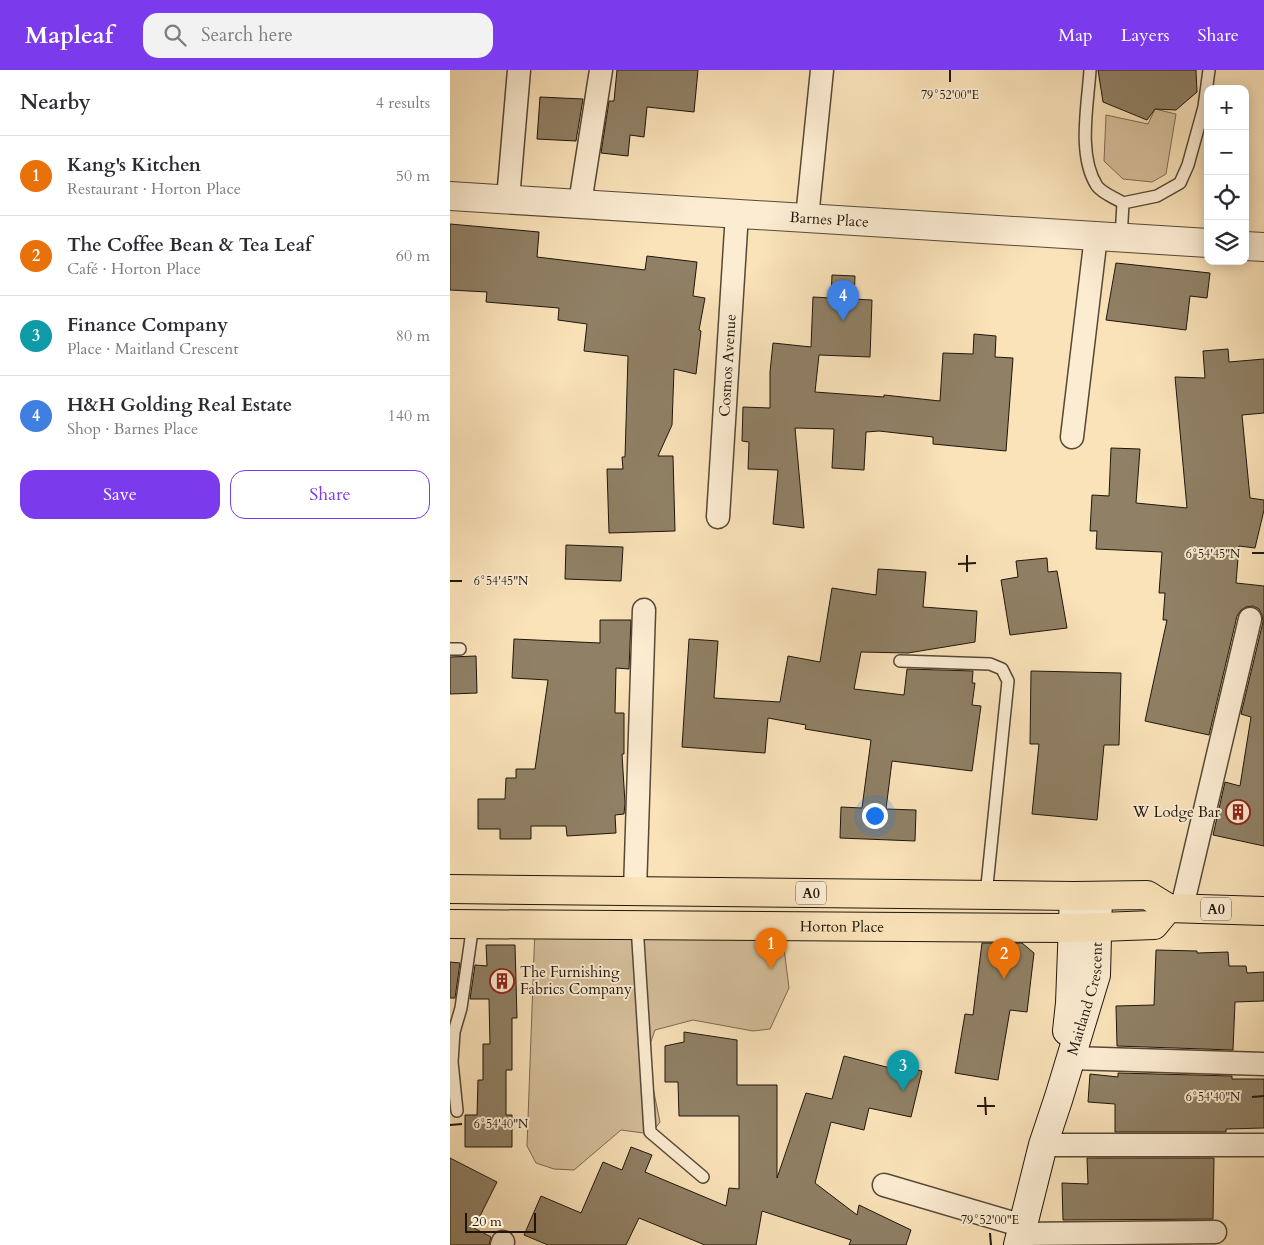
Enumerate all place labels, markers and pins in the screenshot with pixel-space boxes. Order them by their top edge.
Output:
pin: 4 [827,280,859,321]
building icon: W Lodge Bar [1225,799,1251,825]
place label: W Lodge Bar [1132,802,1221,822]
pin: 1 [755,928,787,969]
pin: 2 [988,938,1020,979]
place label: The Furnishing Fabrics Company [520,962,632,999]
building icon: The Furnishing Fabrics Company [489,968,515,994]
pin: 3 [887,1050,919,1091]

